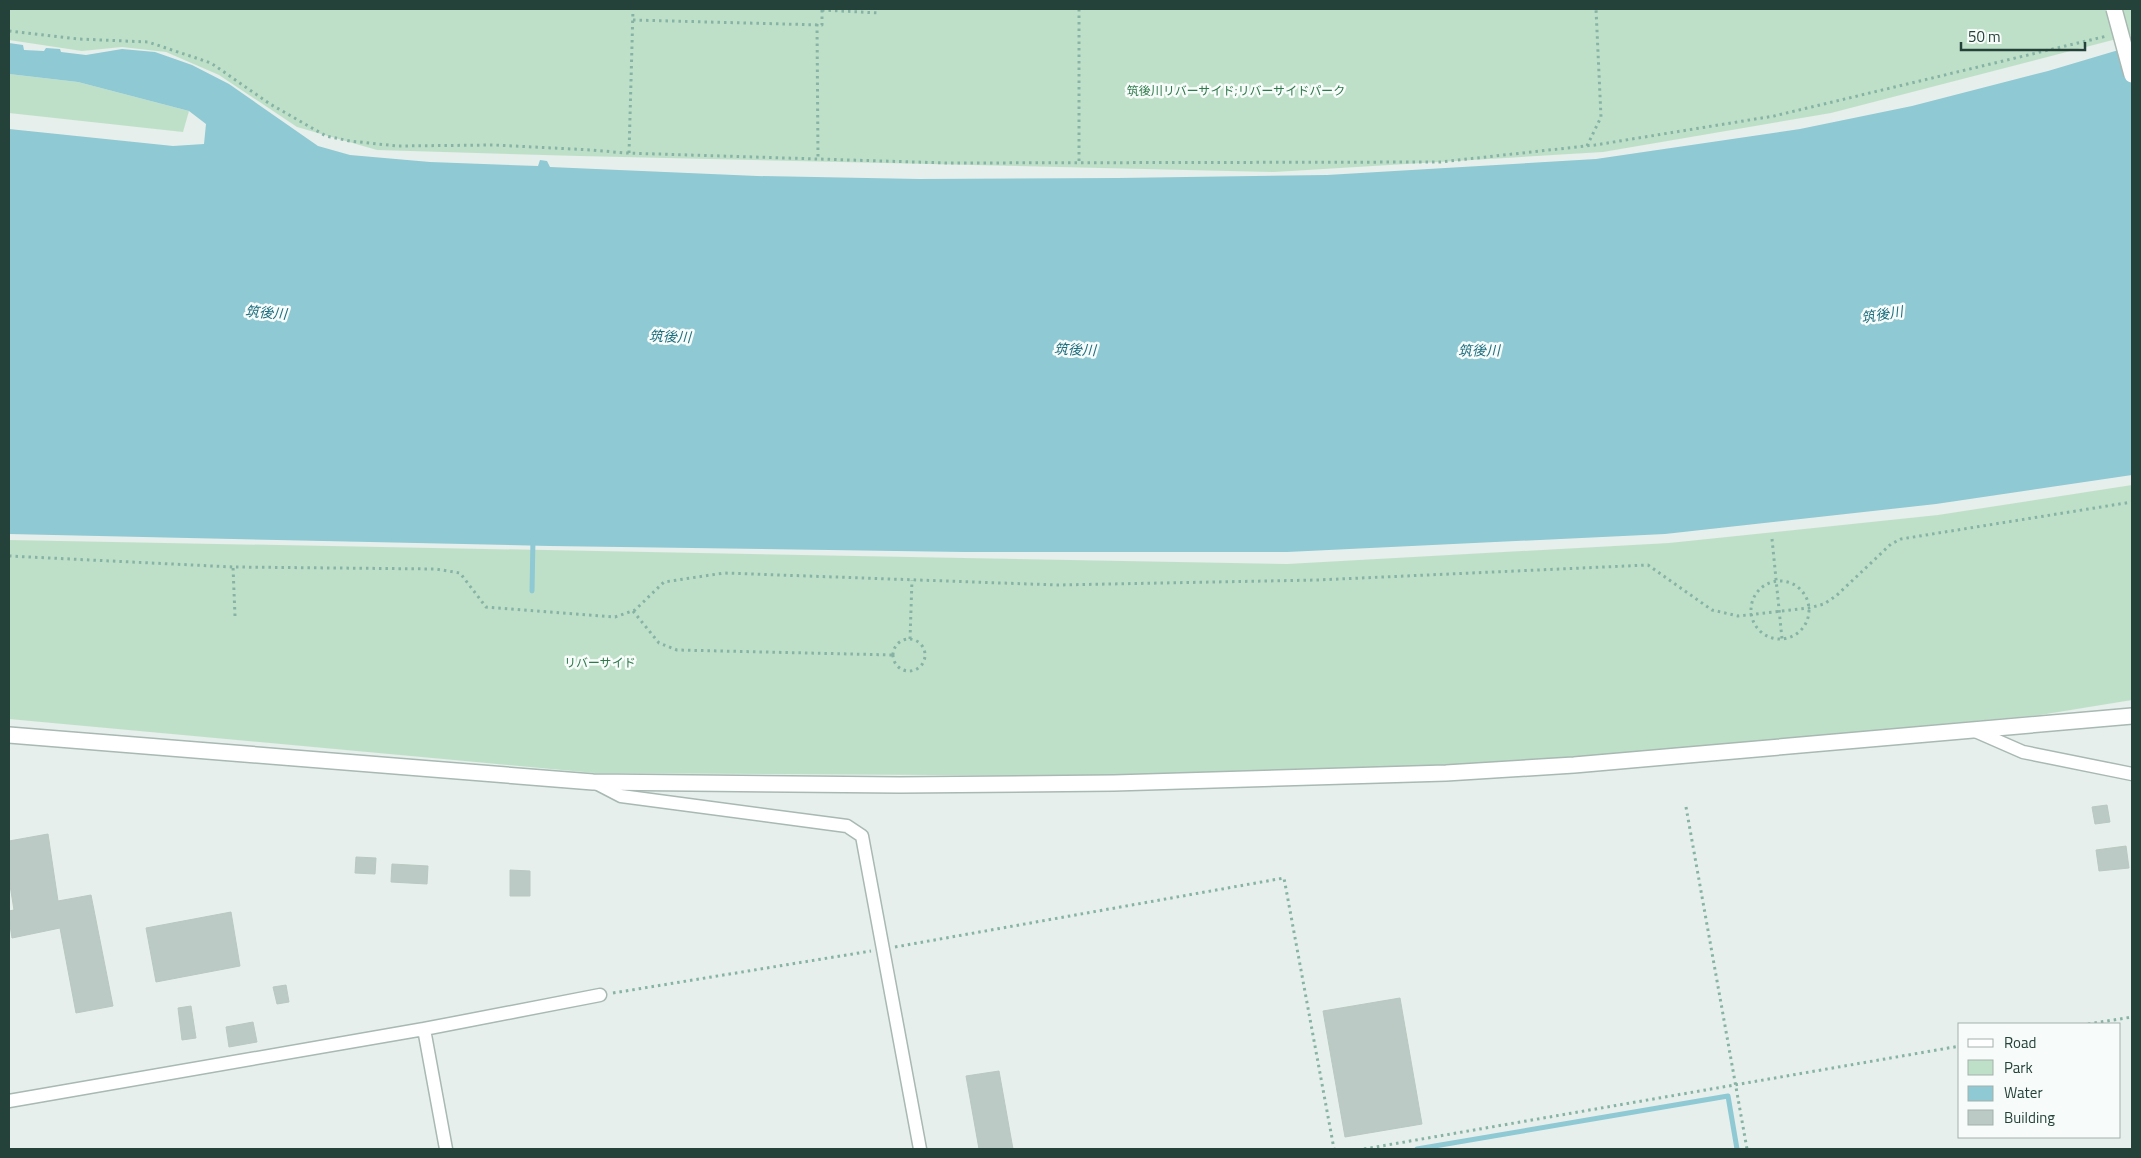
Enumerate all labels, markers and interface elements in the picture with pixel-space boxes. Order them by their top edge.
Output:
scale bar [1961,20,2085,52]
text: 50 m [1968,25,2001,48]
park label: 筑後川リバーサイド;リバーサイドパーク [1127,81,1345,100]
water label: 筑後川 [244,300,290,324]
water label: 筑後川 [1860,300,1906,328]
water label: 筑後川 [649,325,693,347]
water label: 筑後川 [1054,338,1098,360]
water label: 筑後川 [1458,339,1502,361]
park label: リバーサイド [564,653,636,672]
legend [1958,1023,2121,1138]
text: Road [2004,1031,2036,1054]
text: Park [2004,1056,2033,1079]
text: Water [2004,1081,2043,1104]
text: Building [2004,1106,2055,1129]

